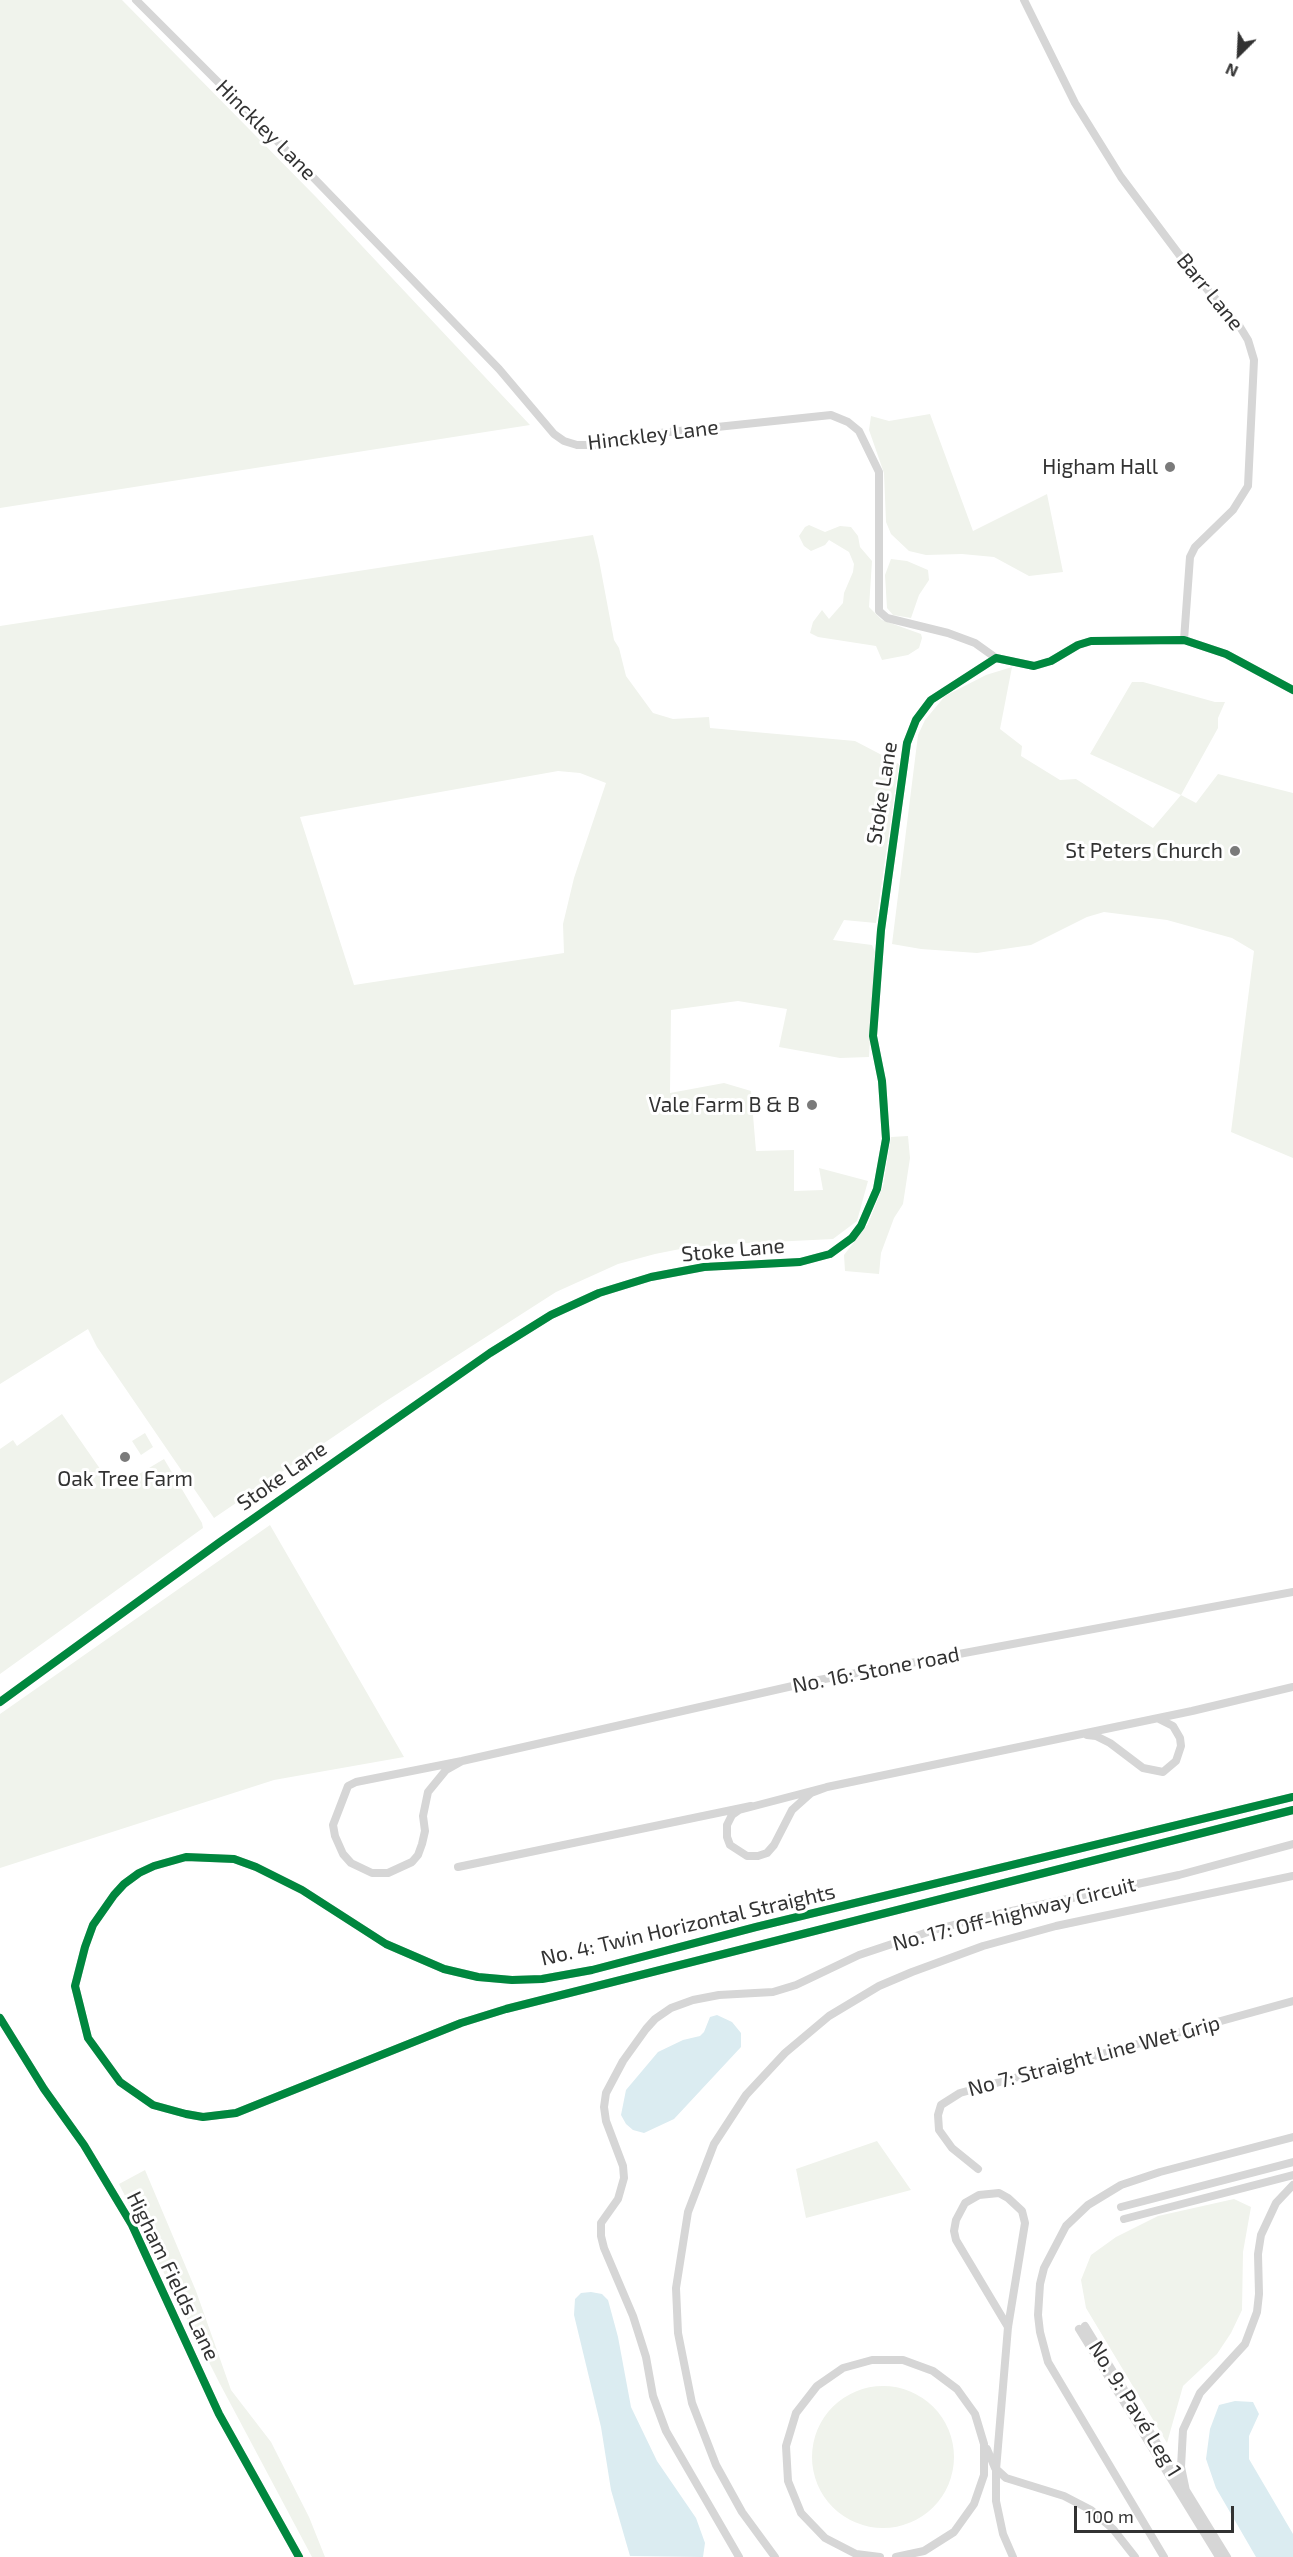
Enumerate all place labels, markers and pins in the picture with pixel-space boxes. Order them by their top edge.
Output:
place label: Higham Hall [1042,454,1158,480]
marker: Higham Hall [1163,460,1177,474]
place label: St Peters Church [1065,838,1223,864]
marker: St Peters Church [1228,844,1242,858]
place label: Vale Farm B & B [649,1092,800,1118]
marker: Vale Farm B & B [805,1098,819,1112]
marker: Oak Tree Farm [118,1450,132,1464]
place label: Oak Tree Farm [57,1466,193,1492]

